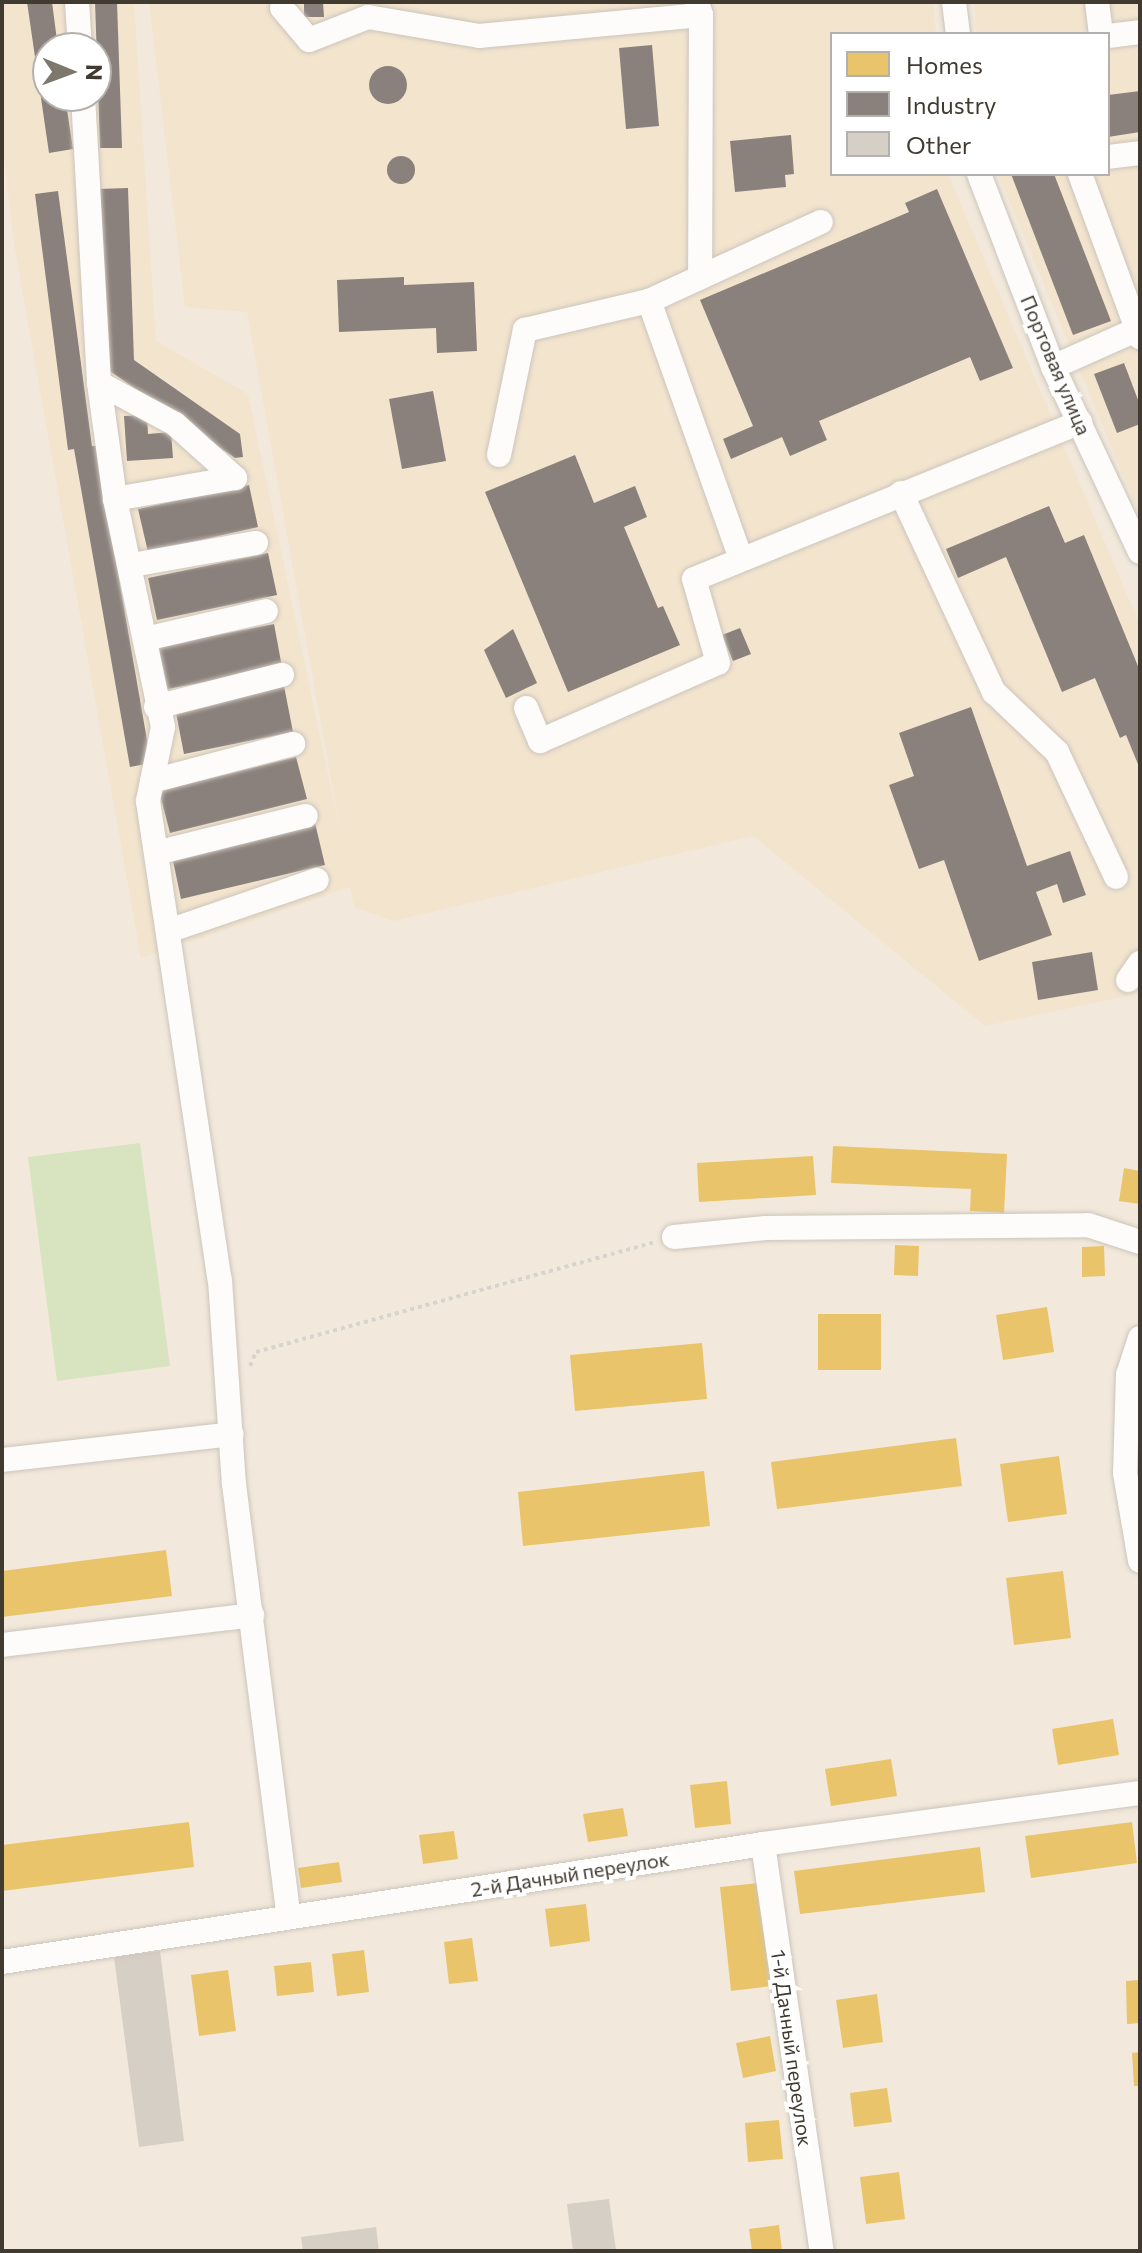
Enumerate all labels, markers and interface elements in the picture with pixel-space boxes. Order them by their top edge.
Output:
north arrow [32,32,112,112]
legend [830,32,1110,176]
text: Homes [906,50,983,79]
text: N [81,64,108,81]
text: Industry [906,90,996,119]
text: Other [906,130,971,159]
street label: Портовая улица [1016,291,1096,439]
street label: 2-й Дачный переулок [469,1846,671,1902]
street label: 1-й Дачный переулок [766,1948,818,2148]

